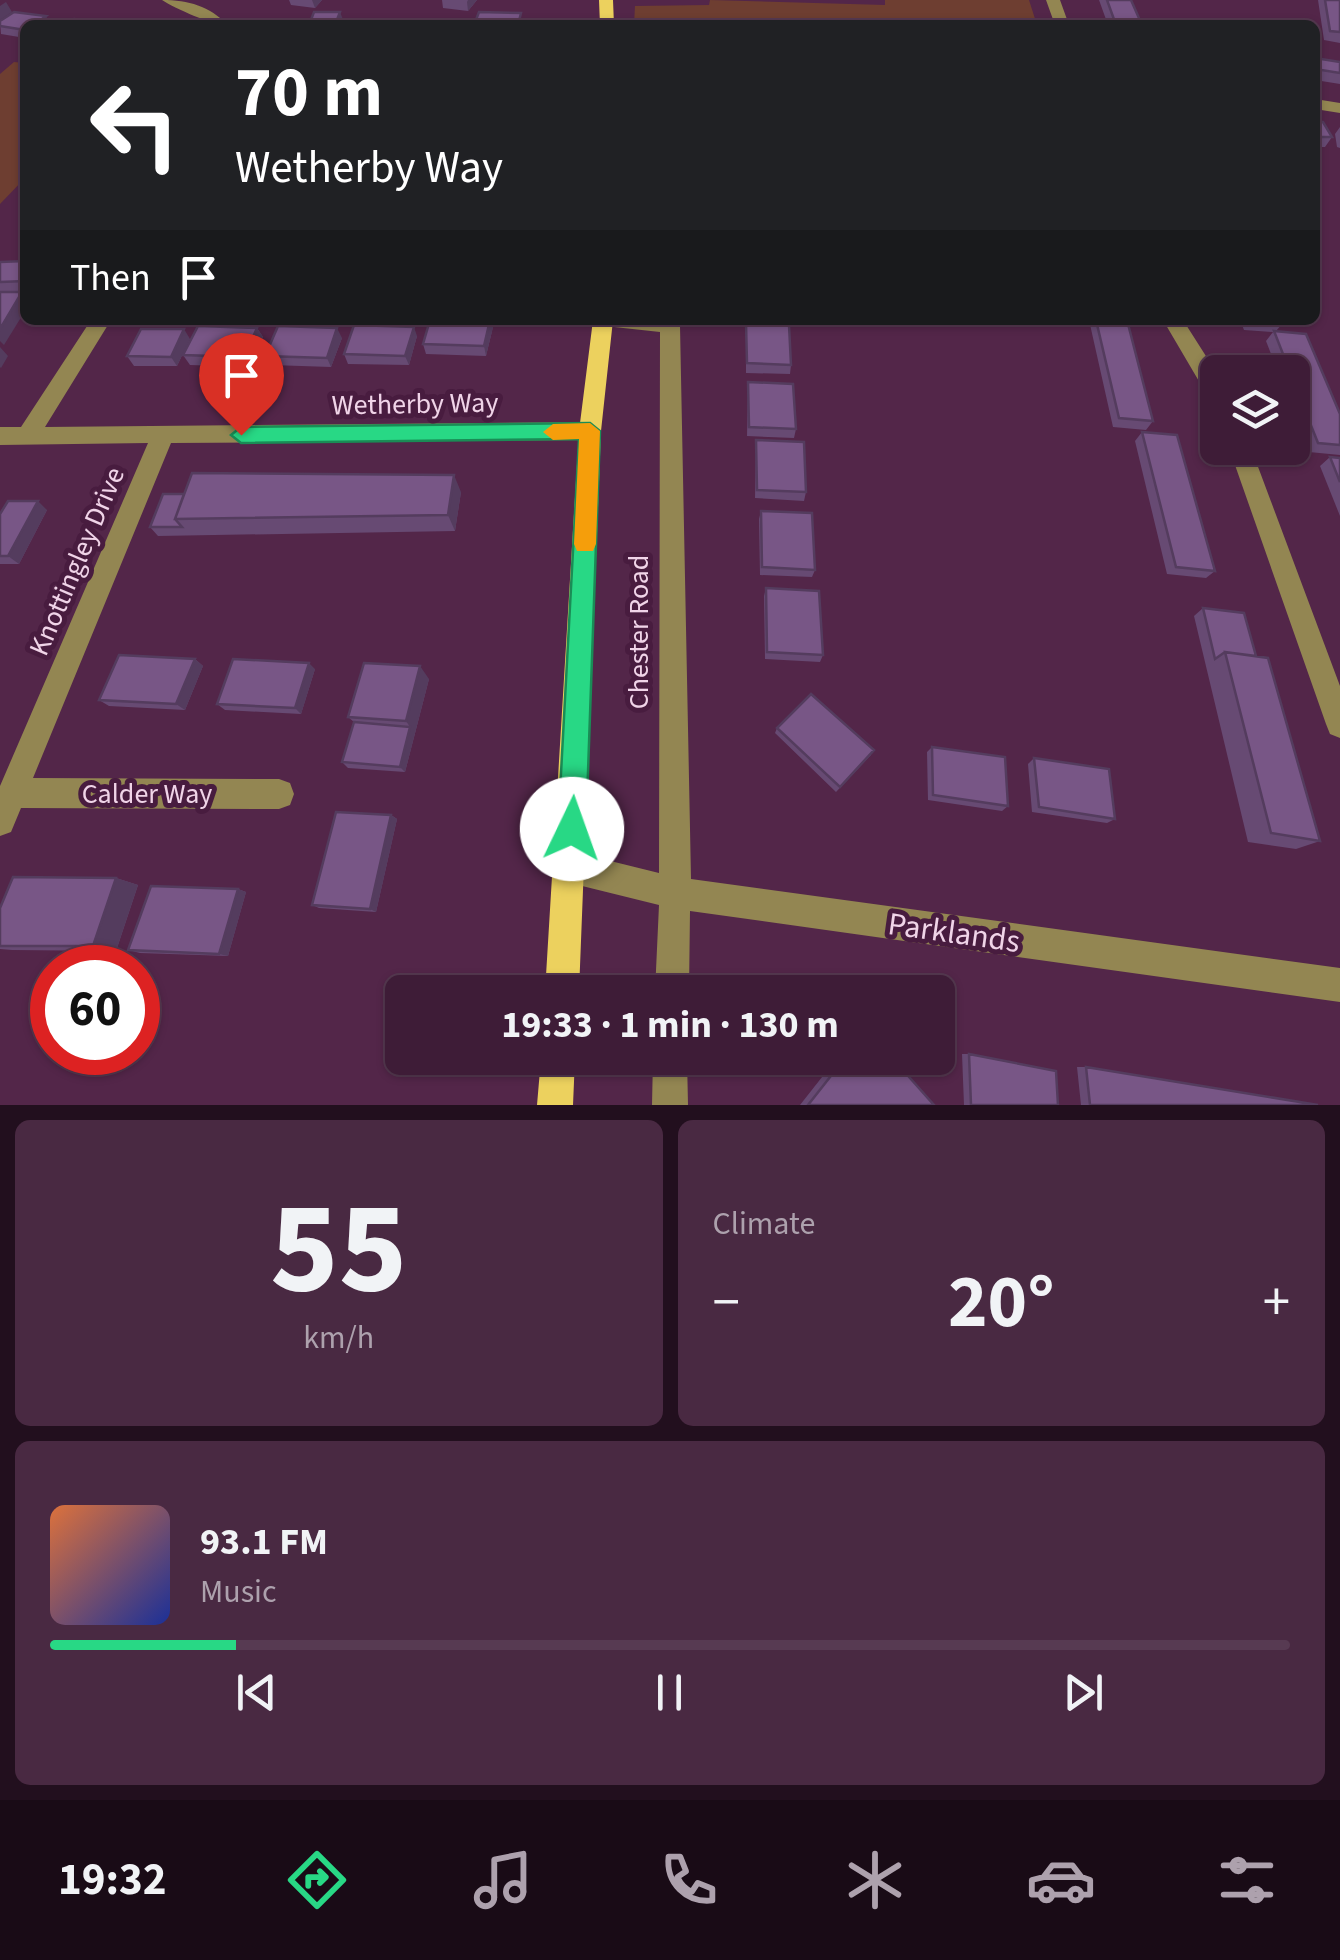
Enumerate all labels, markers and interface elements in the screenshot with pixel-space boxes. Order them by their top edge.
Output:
text: 70 m [235,43,383,143]
icon: left [70,60,200,190]
text: Wetherby Way [235,136,503,200]
icon: arrive [171,250,226,305]
text: Then [70,251,151,305]
pin [199,333,284,436]
icon: arrive [214,348,269,403]
map controls [1200,355,1310,465]
button: layers [1200,355,1310,465]
street label: Wetherby Way [331,383,499,425]
street label: Knottingley Drive [19,461,135,662]
street label: Chester Road [619,555,659,709]
street label: Calder Way [82,774,212,814]
position arrow [520,777,624,881]
street label: Parklands [885,901,1023,965]
speed limit sign: 60 [30,945,160,1075]
text: 19:33 · 1 min · 130 m [501,998,839,1052]
text: 55 [270,1157,407,1342]
text: Climate [713,1201,815,1247]
text: 20° [948,1249,1055,1356]
text: − [713,1264,740,1342]
text: + [1263,1264,1290,1342]
text: km/h [303,1315,374,1361]
text: 93.1 FM [200,1515,328,1569]
text: Music [200,1569,277,1615]
icon: previous [229,1665,284,1720]
icon: pause [642,1665,697,1720]
icon: next [1056,1665,1111,1720]
icon: directions [282,1845,352,1915]
icon: music [468,1845,538,1915]
icon: phone [654,1845,724,1915]
icon: climate [840,1845,910,1915]
icon: car [1026,1845,1096,1915]
icon: filters [1212,1845,1282,1915]
text: 19:32 [58,1848,167,1912]

